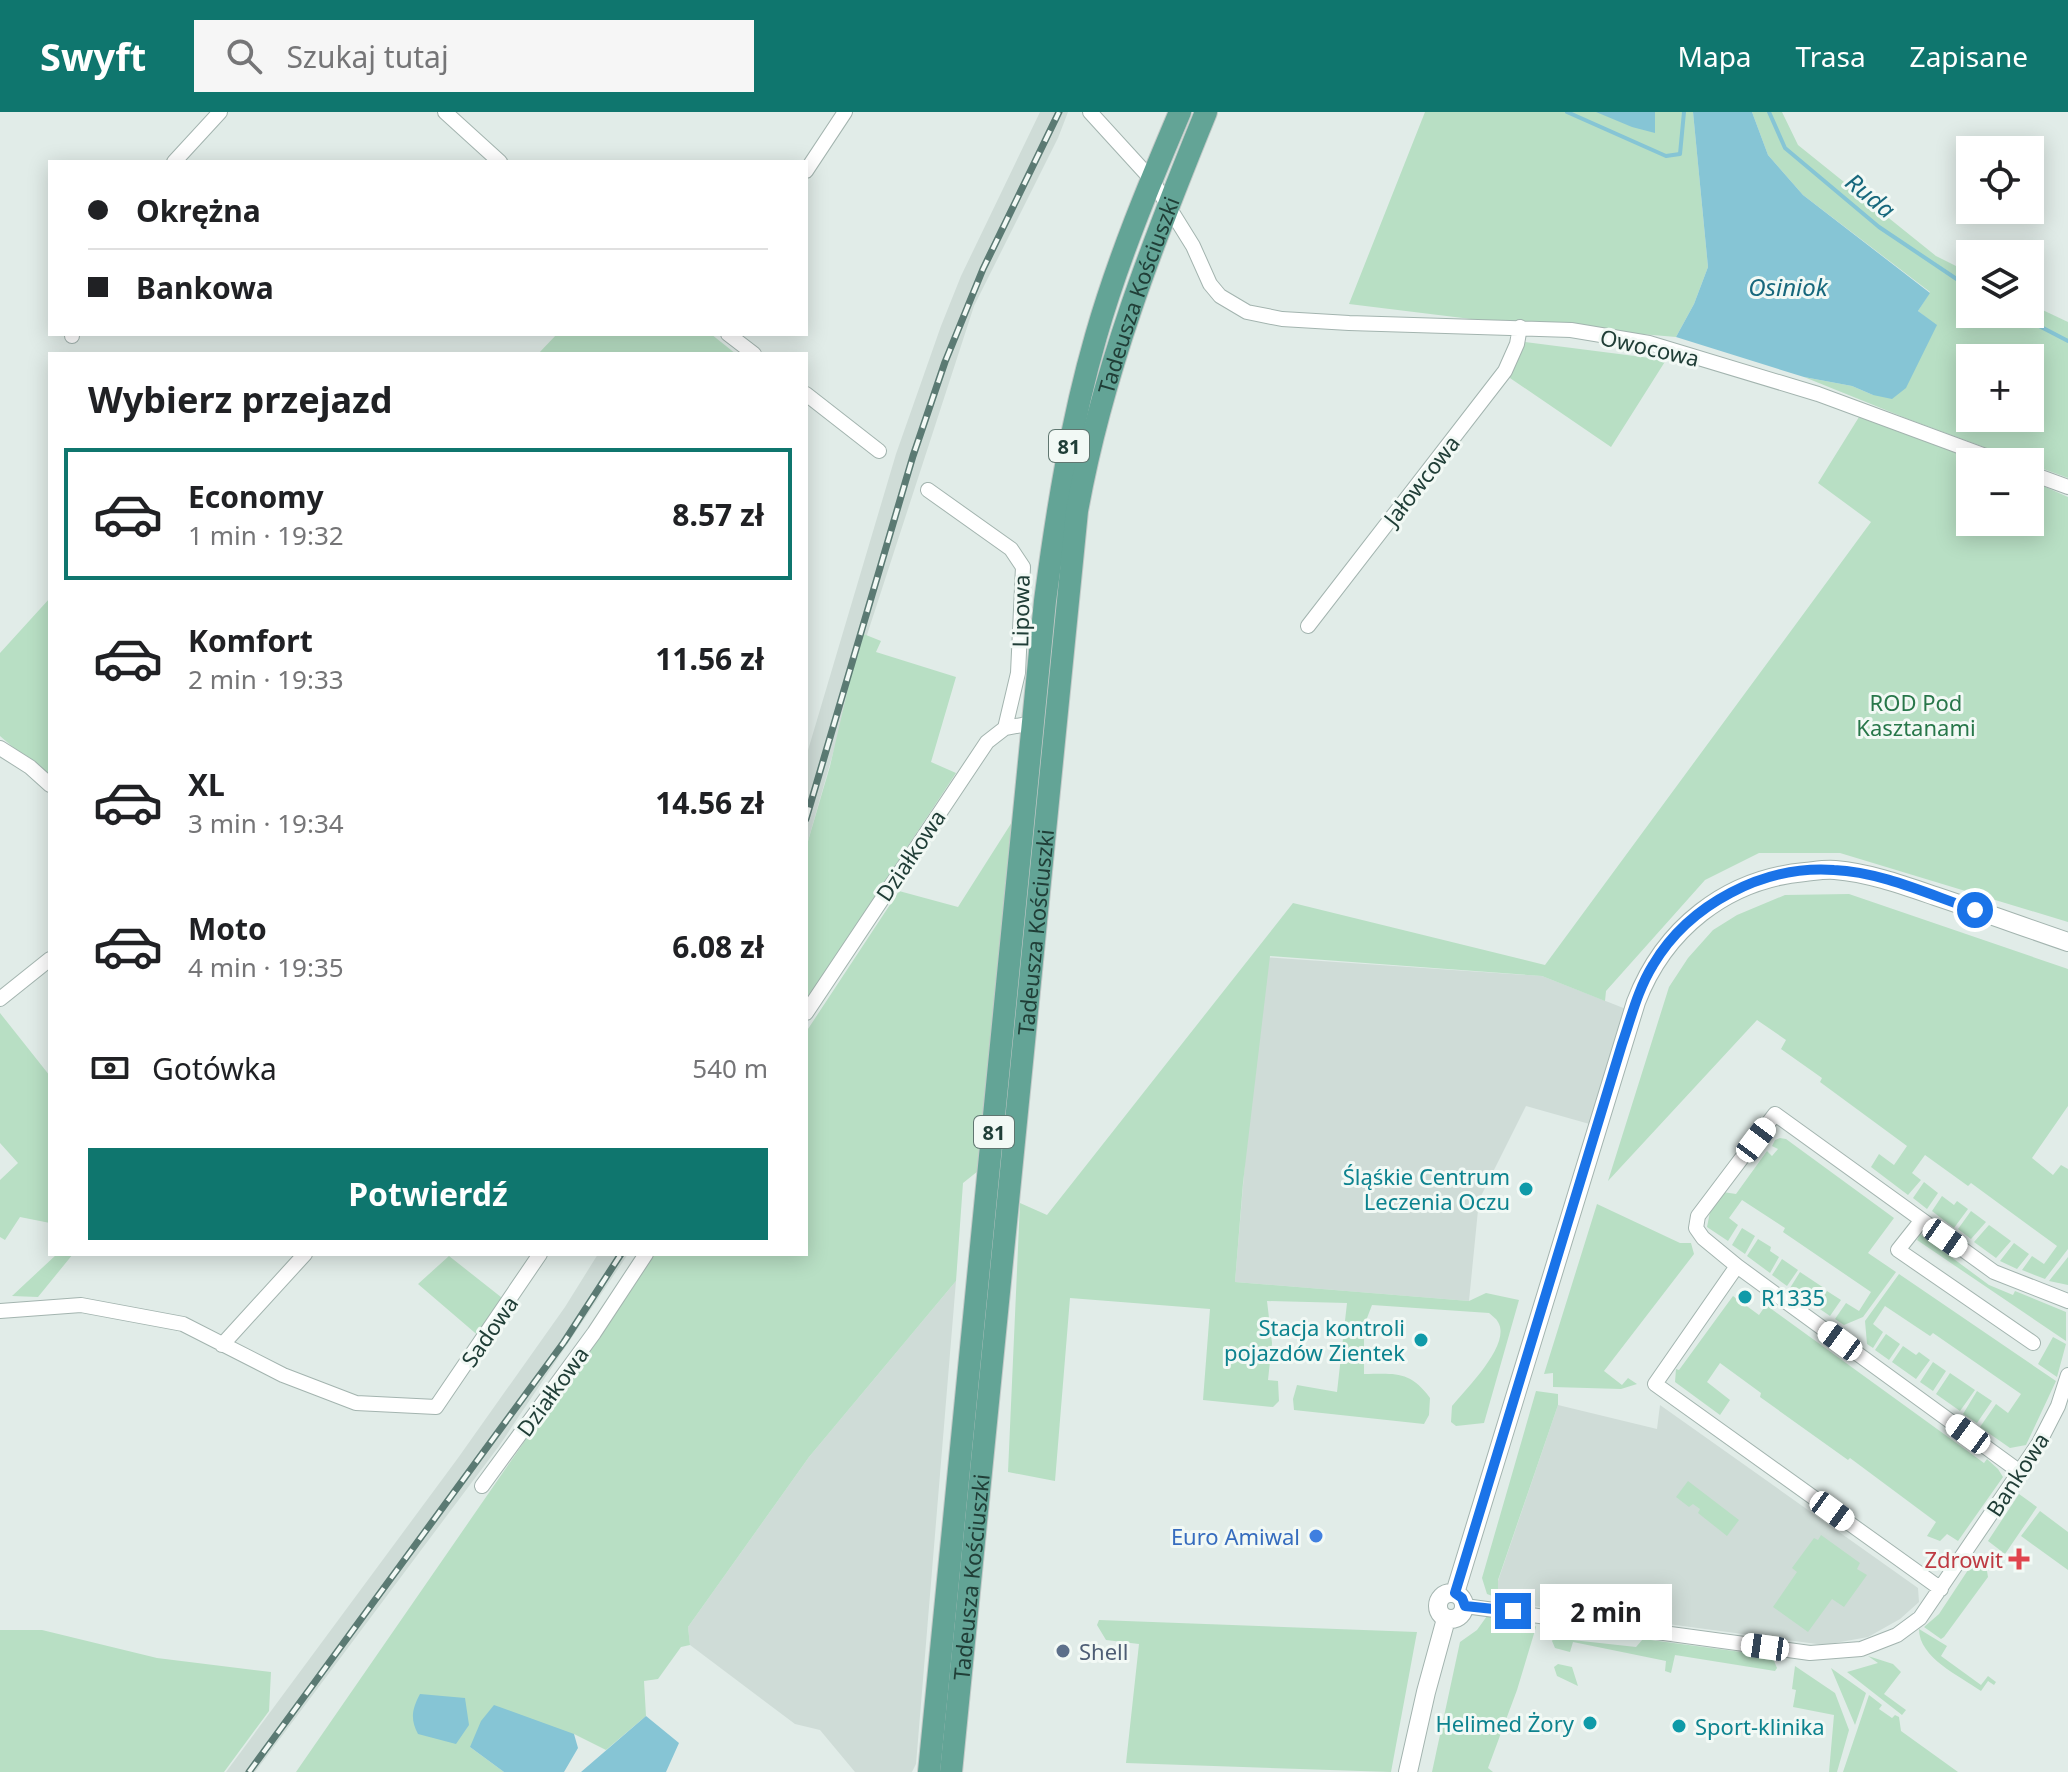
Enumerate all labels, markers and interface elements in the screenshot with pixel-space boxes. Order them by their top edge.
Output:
search box [194,20,754,92]
text: Swyft [40,30,146,82]
icon: search [222,34,266,78]
text: Szukaj tutaj [286,36,449,77]
text: Mapa [1678,37,1752,75]
text: Trasa [1796,37,1866,75]
text: Zapisane [1910,37,2028,75]
map controls [1956,136,2044,536]
button: locate [1956,136,2044,224]
water label: Ruda [1839,165,1903,225]
text: Okrężna [136,190,261,231]
street label: Tadeusza Kościuszki [1090,192,1186,397]
button: layers [1956,240,2044,328]
text: Bankowa [136,267,274,308]
water label: Osiniok [1748,270,1829,303]
street label: Owocowa [1597,321,1703,373]
button: + [1956,344,2044,432]
text: Wybierz przejazd [88,375,392,424]
street label: Jałowcowa [1375,429,1466,533]
road number: 81 [1049,430,1089,462]
button: − [1956,448,2044,536]
text: Economy [188,476,324,517]
icon: car [92,478,164,550]
text: 8.57 zł [672,494,764,535]
text: 1 min · 19:32 [188,517,344,553]
street label: Lipowa [1004,574,1036,648]
text: Komfort [188,620,313,661]
icon: car [92,622,164,694]
text: 11.56 zł [655,638,764,679]
text: 2 min · 19:33 [188,661,344,697]
park label: ROD Pod Kasztanami [1856,687,1976,742]
text: XL [188,764,225,805]
icon: car [92,766,164,838]
text: 14.56 zł [655,782,764,823]
street label: Działkowa [868,803,952,907]
text: 3 min · 19:34 [188,805,344,841]
street label: Tadeusza Kościuszki [1010,828,1060,1037]
route start [1957,892,1993,928]
text: Moto [188,908,267,949]
icon: car [92,910,164,982]
text: 6.08 zł [672,926,764,967]
text: 4 min · 19:35 [188,949,344,985]
icon: cash [88,1046,132,1090]
text: Gotówka [152,1048,277,1089]
text: 540 m [692,1050,768,1086]
car [1732,1114,1780,1166]
road number: 81 [974,1116,1014,1148]
button: Potwierdź [88,1148,768,1240]
place label: Śląśkie Centrum Leczenia Oczu [1343,1161,1510,1216]
marker: Śląśkie Centrum Leczenia Oczu [1517,1180,1535,1198]
car [1918,1214,1972,1262]
place label: R1335 [1761,1282,1825,1312]
marker: R1335 [1736,1288,1754,1306]
street label: Sadowa [454,1289,524,1373]
place label: Stacja kontroli pojazdów Zientek [1224,1312,1405,1367]
car [1814,1317,1866,1365]
marker: Stacja kontroli pojazdów Zientek [1412,1331,1430,1349]
street label: Działkowa [509,1340,595,1442]
car [1942,1410,1994,1458]
street label: Bankowa [1979,1426,2055,1522]
street label: Tadeusza Kościuszki [945,1472,996,1681]
car [1806,1487,1858,1535]
place label: Euro Amiwal [1171,1521,1300,1551]
marker: Euro Amiwal [1307,1527,1325,1545]
place label: Zdrowit [1924,1544,2003,1574]
marker: Zdrowit [2010,1550,2028,1568]
callout: 2 min [1541,1583,1673,1639]
route end [1495,1593,1531,1629]
text: 2 min [1570,1594,1642,1630]
car [1740,1632,1790,1662]
place label: Shell [1079,1636,1128,1666]
marker: Shell [1054,1642,1072,1660]
place label: Helimed Żory [1436,1708,1575,1738]
place label: Sport-klinika [1695,1711,1825,1741]
marker: Helimed Żory [1581,1714,1599,1732]
marker: Sport-klinika [1670,1717,1688,1735]

